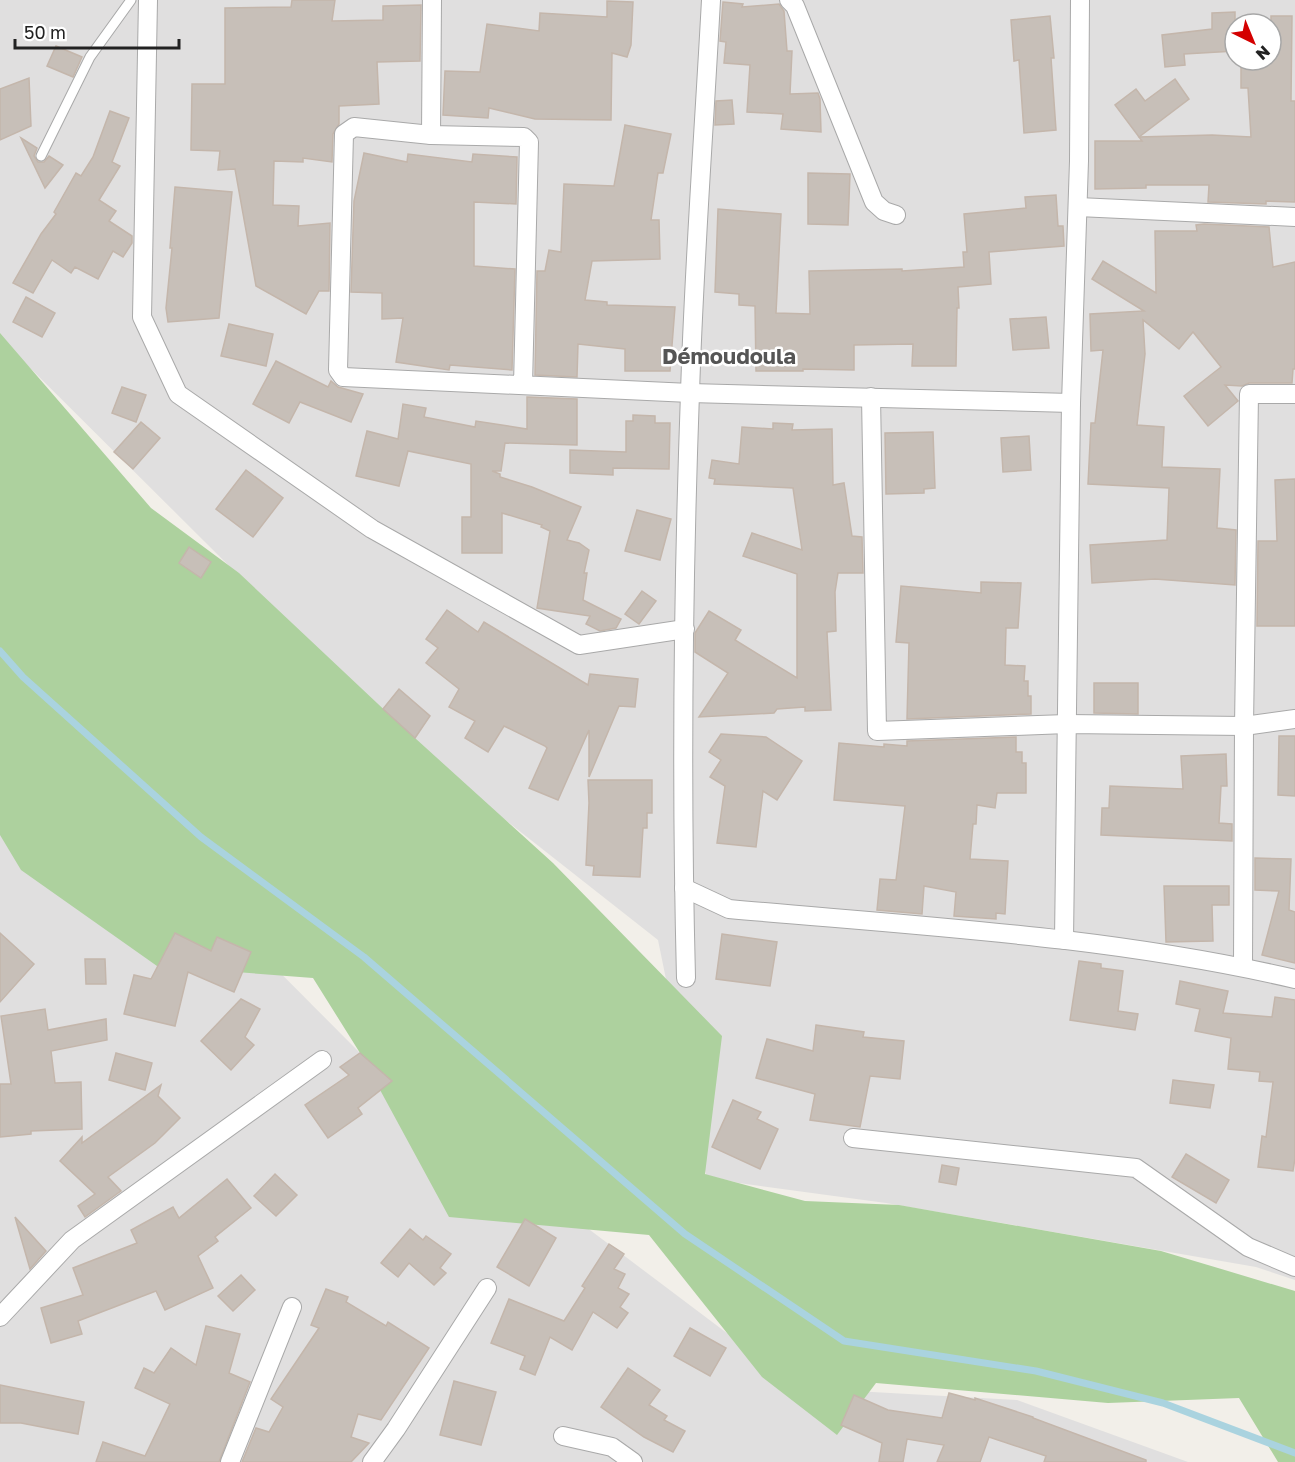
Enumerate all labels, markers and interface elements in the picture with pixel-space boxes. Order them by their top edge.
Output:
scale bar [15,12,178,50]
north arrow [1223,12,1283,72]
text: 50 m [24,21,66,43]
text: N [1252,42,1275,64]
district label: Démoudoula [662,342,796,369]

